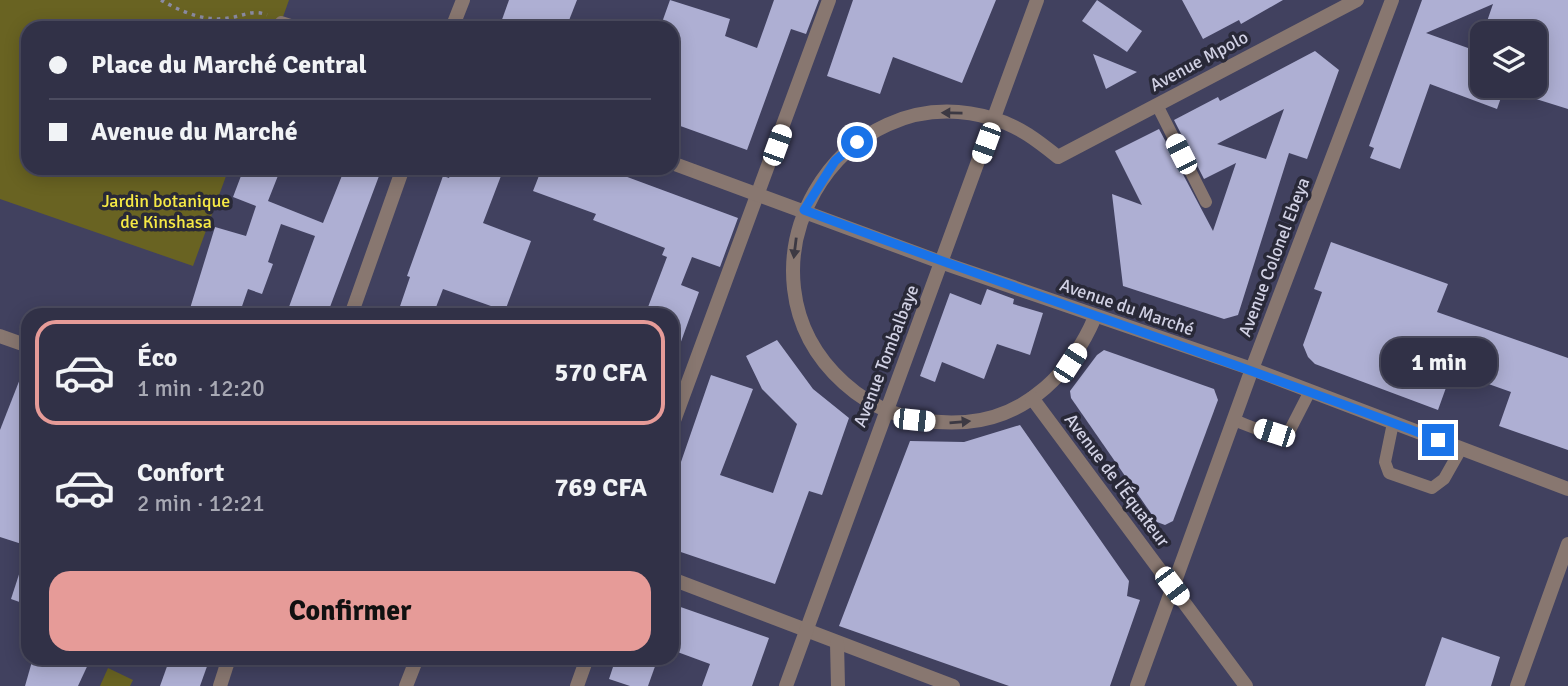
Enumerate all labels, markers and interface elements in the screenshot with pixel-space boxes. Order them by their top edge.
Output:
map controls [1470,21,1547,98]
button: layers [1470,21,1547,98]
street label: Avenue Mpolo [1146,26,1252,96]
text: Place du Marché Central [91,49,367,81]
one-way arrow [941,107,963,118]
text: Avenue du Marché [91,116,298,148]
car [969,120,1004,166]
car [760,122,795,168]
route start [841,126,873,158]
car [1163,131,1200,177]
street label: Avenue Colonel Ebeya [1234,174,1314,340]
park label: Jardin botanique de Kinshasa [102,190,230,233]
one-way arrow [790,237,801,259]
street label: Avenue du Marché [1057,274,1197,340]
street label: Avenue Tombalbaye [849,282,923,430]
callout: 1 min [1380,338,1496,388]
car [1050,340,1091,386]
icon: car [53,341,116,404]
text: Éco [137,342,177,374]
text: 1 min [1411,348,1467,377]
text: 570 CFA [555,357,647,389]
text: 1 min · 12:20 [137,374,265,403]
car [893,407,936,433]
street label: Avenue de l'Équateur [1060,409,1174,551]
one-way arrow [949,416,971,427]
car [1251,417,1298,449]
route end [1422,424,1454,456]
icon: car [53,456,116,519]
text: Confort [137,457,224,489]
text: 769 CFA [555,472,647,504]
text: 2 min · 12:21 [137,489,265,518]
car [1151,563,1194,609]
button: Confirmer [49,571,651,651]

